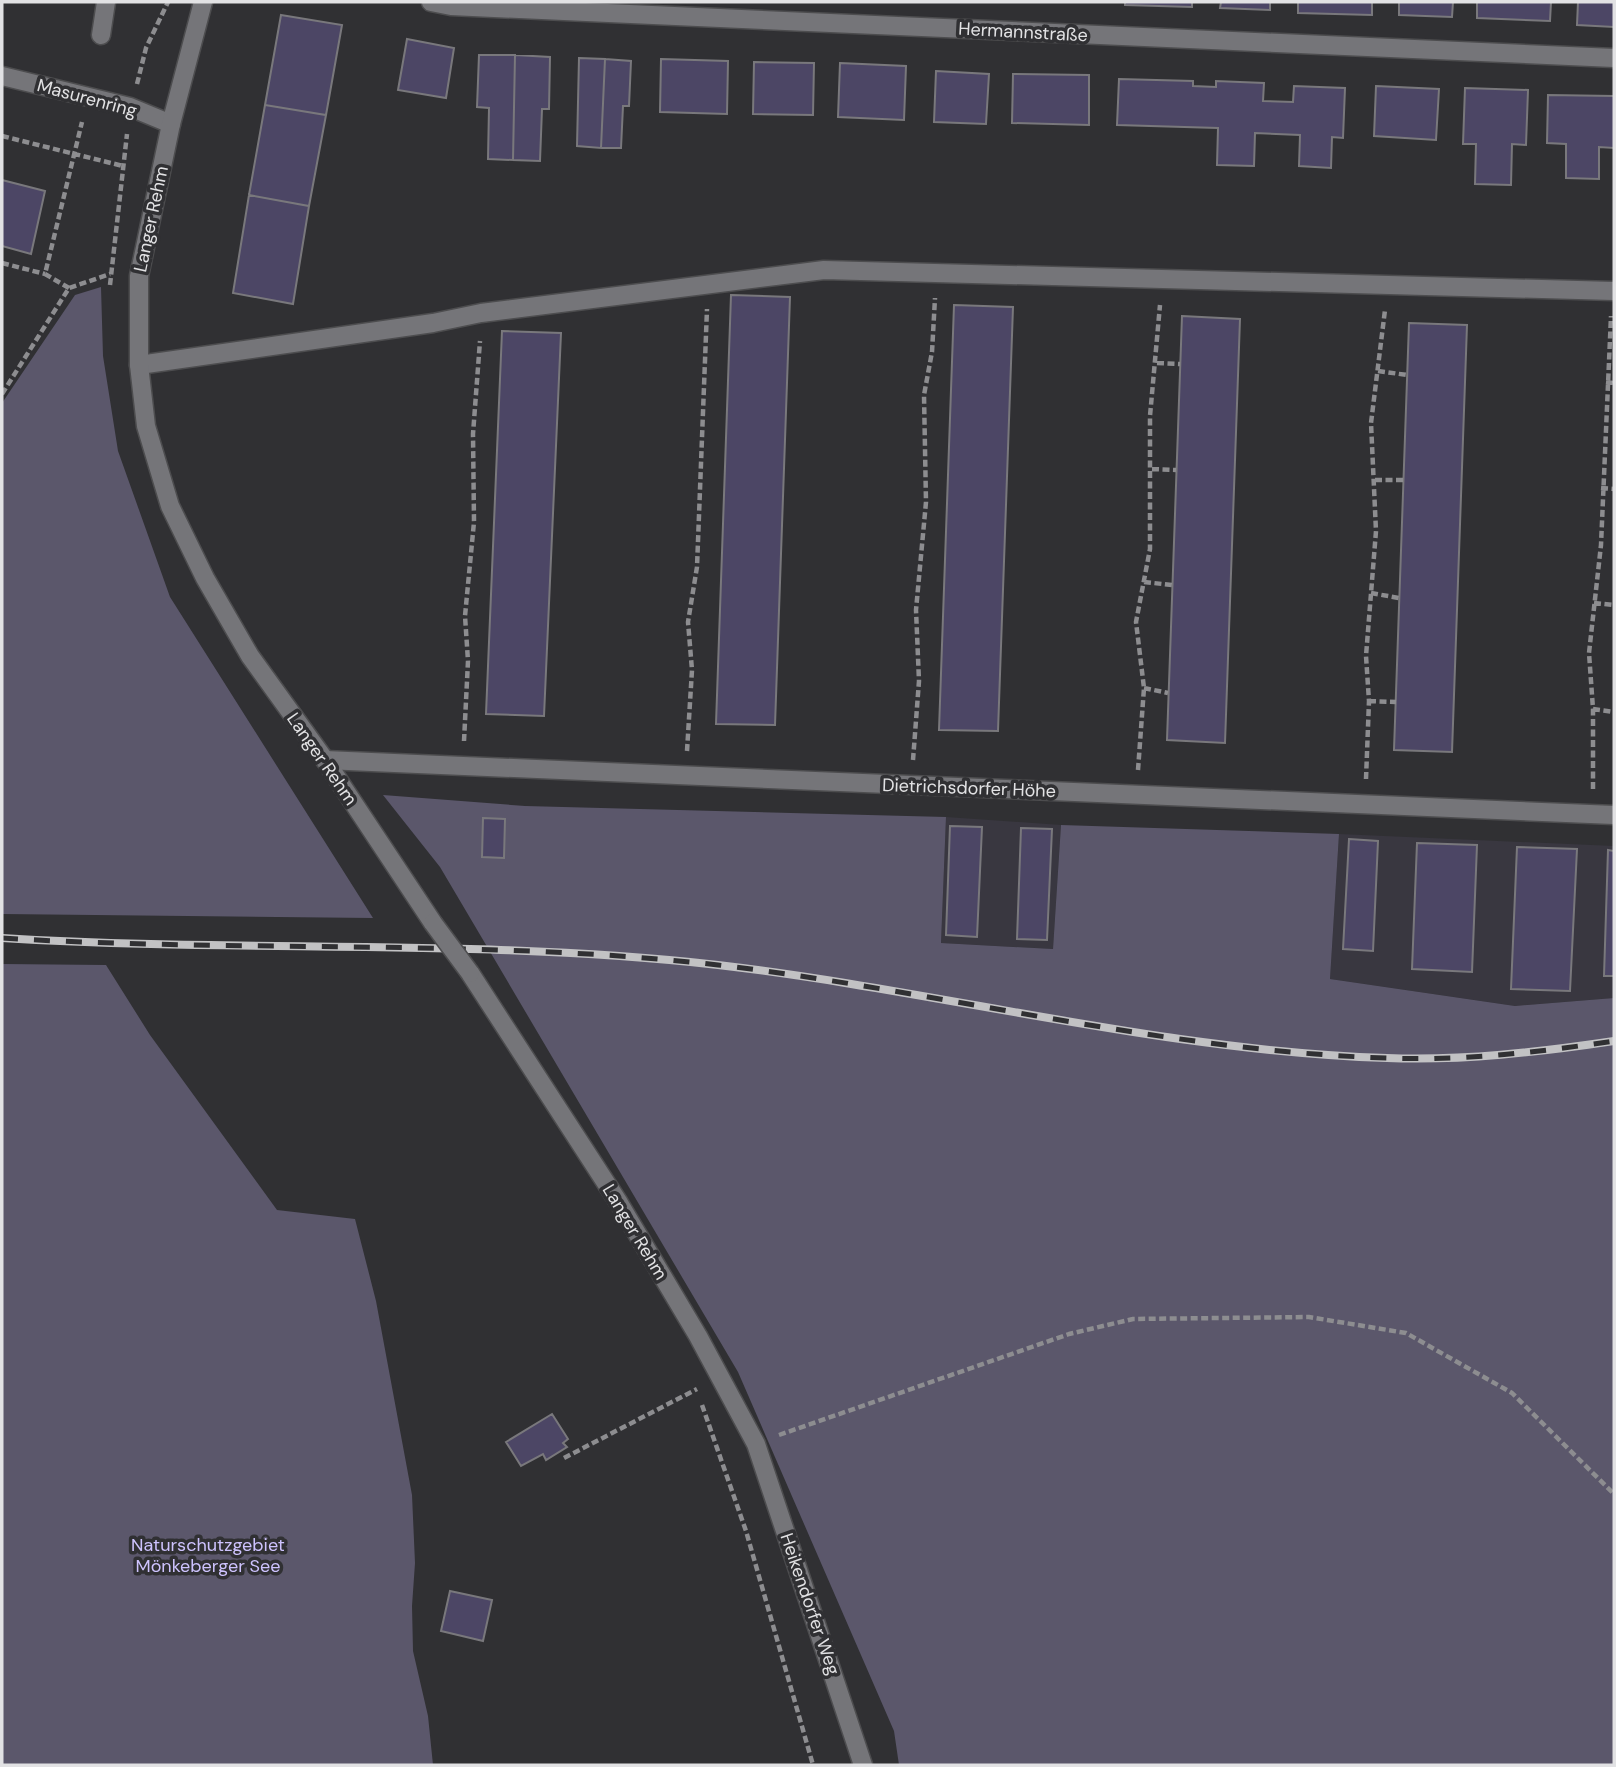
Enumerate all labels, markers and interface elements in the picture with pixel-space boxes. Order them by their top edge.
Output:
street label: Hermannstraße [958,17,1088,47]
street label: Masurenring [34,73,140,123]
street label: Langer Rehm [128,164,174,274]
street label: Langer Rehm [281,708,363,810]
street label: Dietrichsdorfer Höhe [882,773,1056,803]
street label: Langer Rehm [597,1180,673,1284]
street label: Heikendorfer Weg [774,1530,846,1678]
park label: Naturschutzgebiet Mönkeberger See [131,1533,285,1578]

